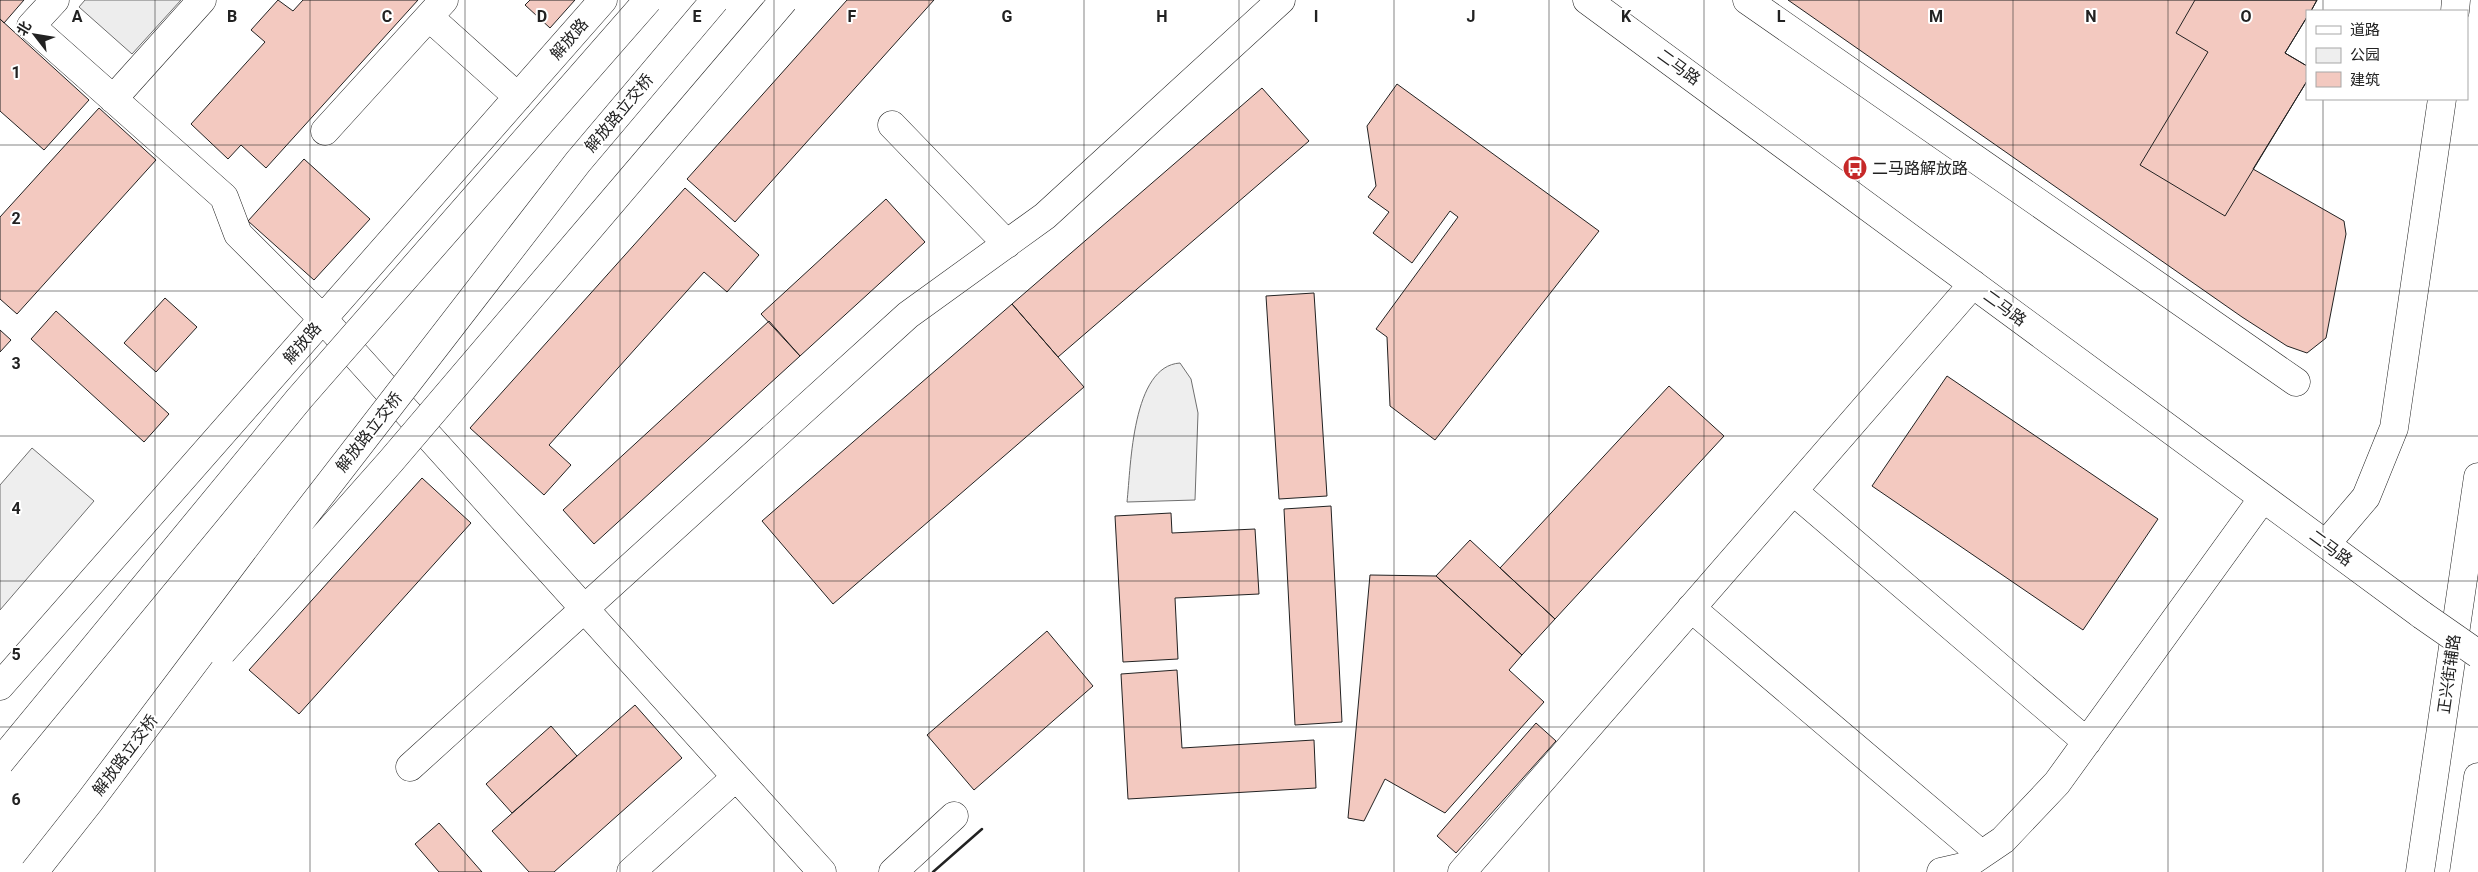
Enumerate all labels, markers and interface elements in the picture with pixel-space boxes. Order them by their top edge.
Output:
text: A [72,7,83,26]
text: B [227,7,237,26]
text: C [382,7,392,26]
text: D [537,7,547,26]
text: E [693,7,702,26]
text: F [848,7,857,26]
text: G [1002,7,1013,26]
text: H [1156,7,1168,26]
text: I [1314,7,1318,26]
text: J [1467,7,1475,26]
text: K [1621,7,1632,26]
text: L [1777,7,1786,26]
text: M [1929,7,1943,26]
text: N [2085,7,2097,26]
text: O [2240,7,2252,26]
north arrow [10,10,60,60]
legend [2306,10,2468,100]
street label: 解放路 [546,15,592,63]
text: 北 [13,18,34,38]
text: 道路 [2350,21,2380,39]
street label: 二马路 [1654,45,1704,89]
text: 公园 [2350,46,2380,64]
text: 1 [11,63,21,82]
street label: 解放路立交桥 [581,70,657,156]
text: 建筑 [2350,71,2380,89]
bus stop icon: 二马路解放路 [1842,155,1868,181]
place label: 二马路解放路 [1872,159,1968,178]
text: 2 [11,209,21,228]
street label: 二马路 [1980,286,2030,330]
street label: 解放路 [279,319,325,367]
text: 3 [11,354,21,373]
street label: 解放路立交桥 [332,388,406,476]
text: 4 [11,499,21,518]
street label: 二马路 [2306,526,2356,570]
street label: 正兴街辅路 [2434,633,2464,715]
text: 5 [11,645,21,664]
street label: 解放路立交桥 [89,711,161,799]
text: 6 [11,790,21,809]

